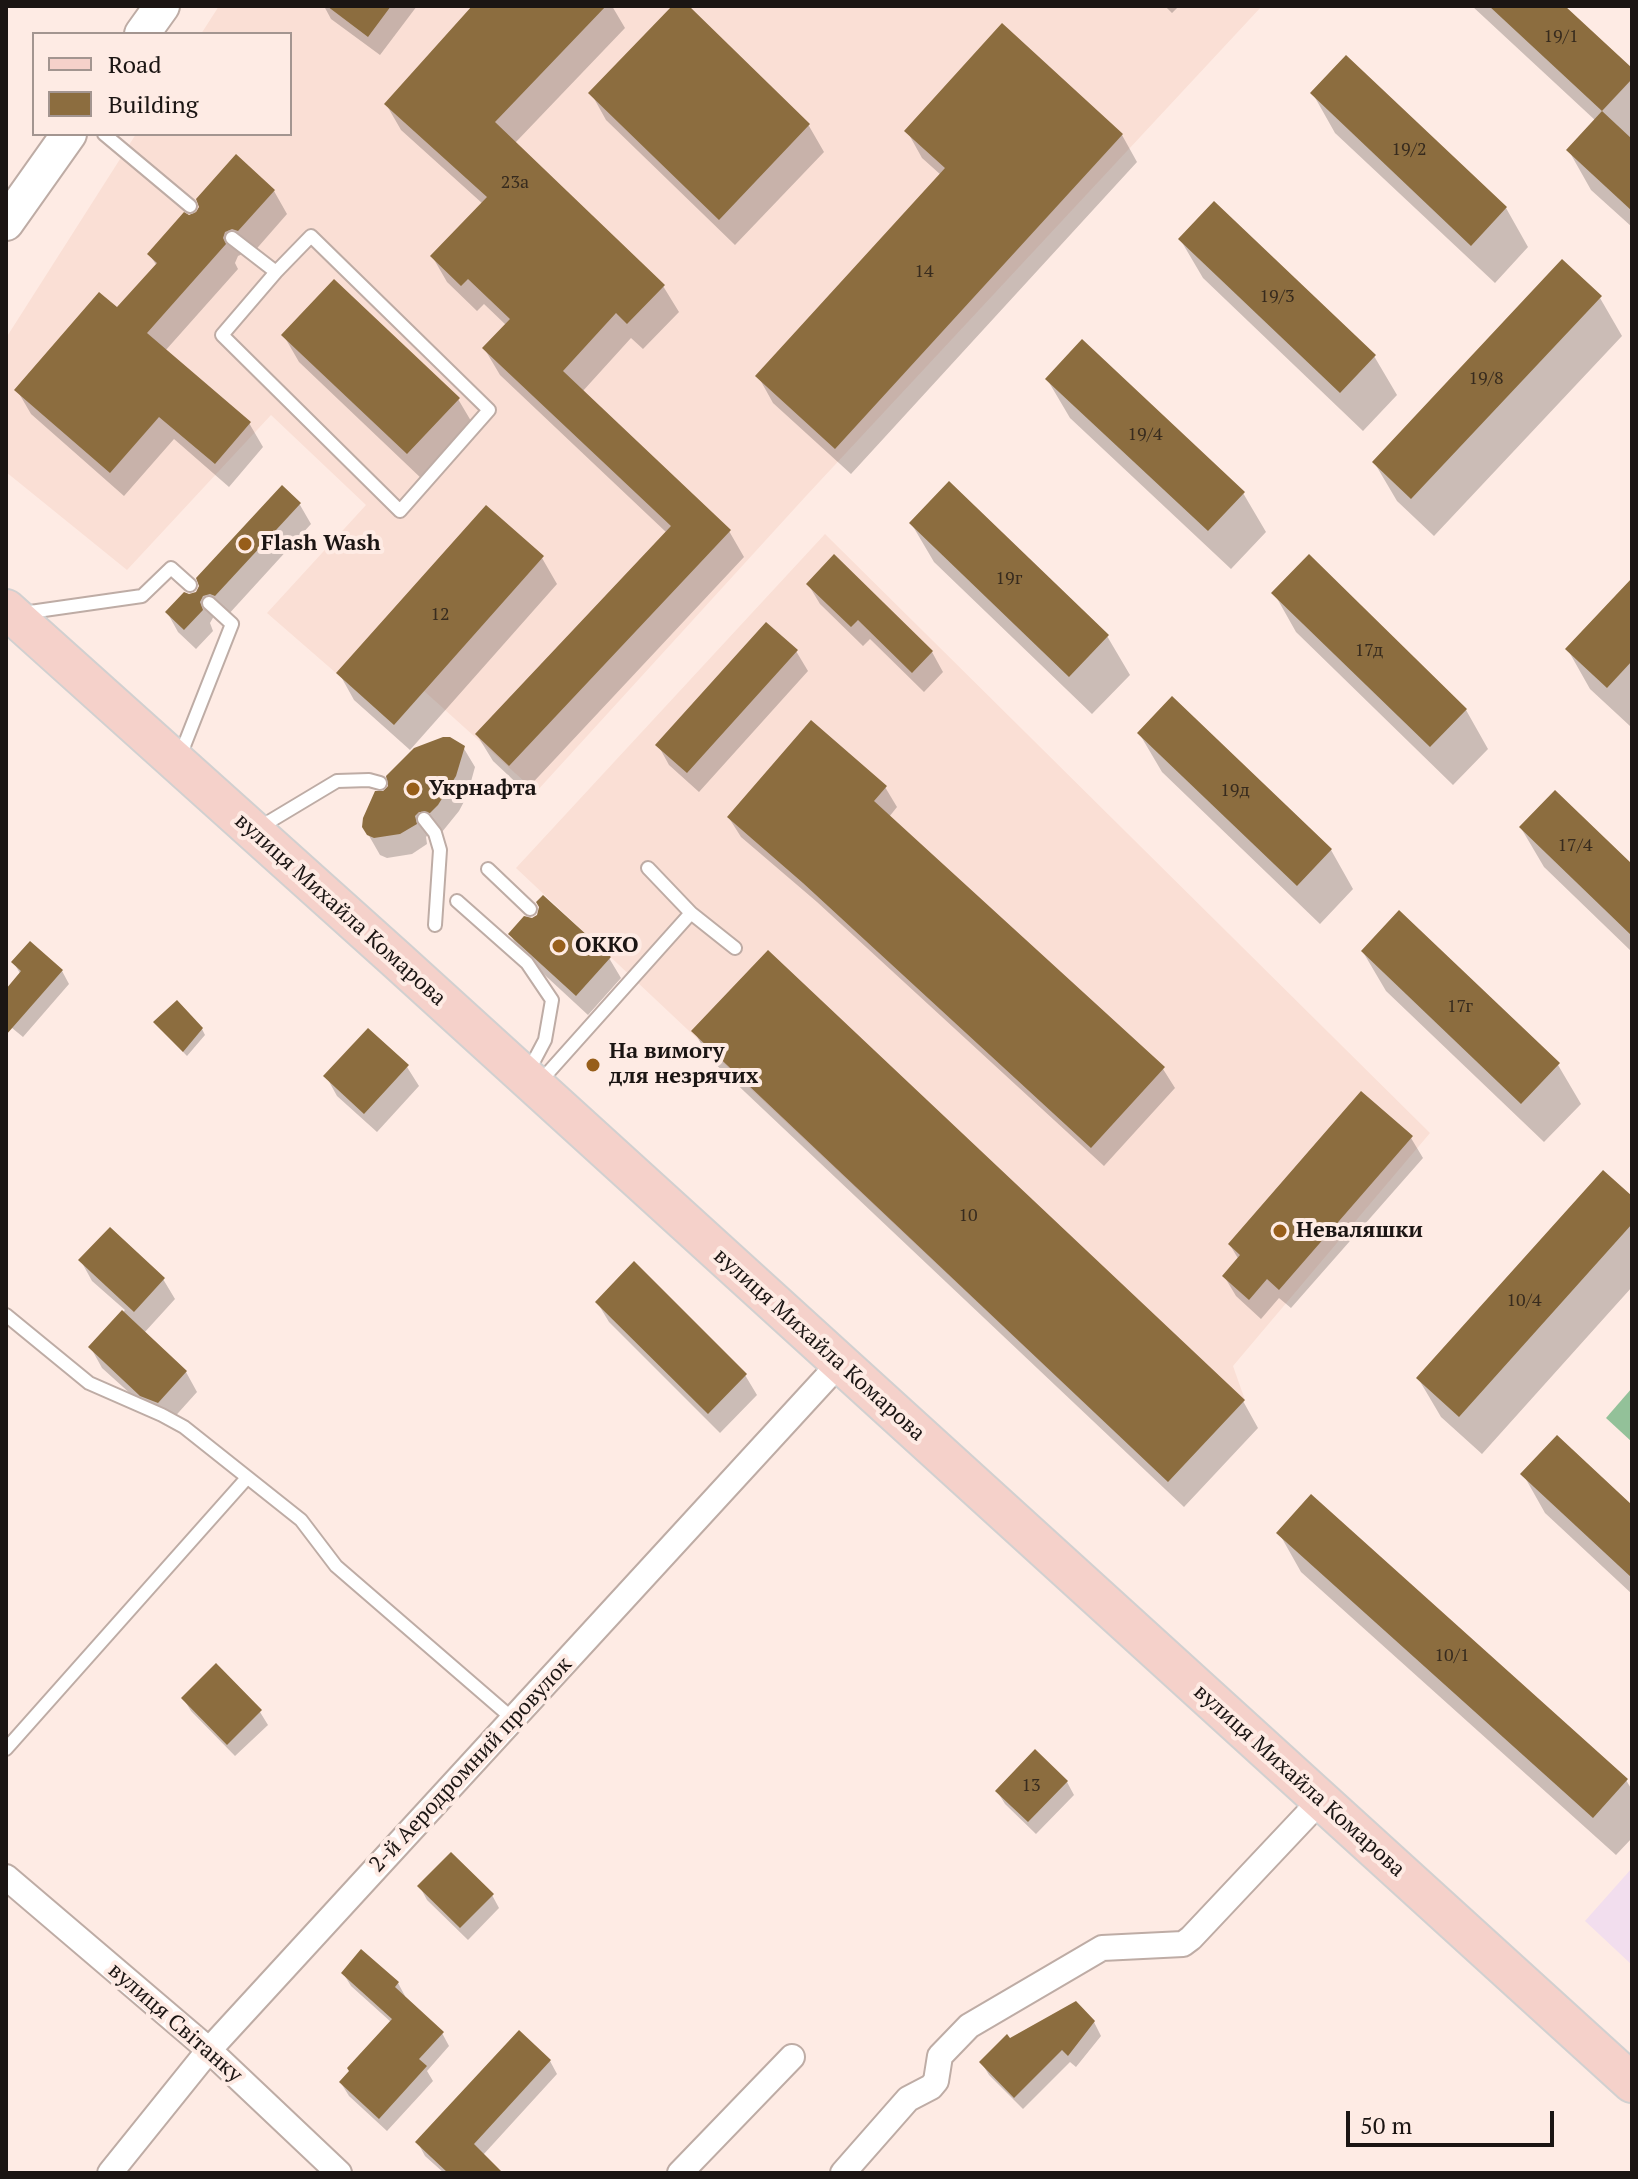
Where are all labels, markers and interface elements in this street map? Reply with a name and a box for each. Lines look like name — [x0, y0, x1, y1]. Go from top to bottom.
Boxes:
house number: 19/1 — [1544, 26, 1578, 48]
legend — [32, 32, 292, 136]
text: Road — [108, 48, 162, 80]
text: Building — [108, 88, 198, 120]
house number: 19/2 — [1392, 139, 1426, 161]
house number: 23а — [501, 172, 529, 194]
house number: 14 — [914, 261, 934, 283]
house number: 19/3 — [1260, 286, 1294, 308]
house number: 19/8 — [1469, 368, 1503, 390]
house number: 19/4 — [1128, 424, 1162, 446]
place label: Flash Wash — [261, 531, 381, 557]
marker: Flash Wash — [236, 535, 254, 553]
house number: 19г — [996, 568, 1022, 590]
house number: 12 — [430, 604, 450, 626]
house number: 17д — [1355, 640, 1383, 662]
place label: Укрнафта — [429, 776, 537, 802]
marker: Укрнафта — [404, 780, 422, 798]
house number: 19д — [1220, 780, 1250, 802]
street label: вулиця Михайла Комарова — [229, 808, 451, 1012]
house number: 17/4 — [1558, 835, 1592, 857]
place label: ОККО — [575, 933, 638, 959]
marker: ОККО — [550, 937, 568, 955]
house number: 17г — [1447, 996, 1473, 1018]
place label: На вимогу для незрячих — [609, 1039, 758, 1090]
marker: На вимогу для незрячих — [584, 1056, 602, 1074]
house number: 10 — [958, 1205, 978, 1227]
place label: Неваляшки — [1296, 1218, 1423, 1244]
marker: Неваляшки — [1271, 1222, 1289, 1240]
street label: вулиця Михайла Комарова — [708, 1243, 930, 1447]
house number: 10/4 — [1507, 1290, 1541, 1312]
house number: 10/1 — [1435, 1645, 1469, 1667]
street label: 2-й Аеродромний провулок — [364, 1652, 578, 1878]
street label: вулиця Михайла Комарова — [1188, 1679, 1410, 1883]
house number: 13 — [1021, 1775, 1041, 1797]
street label: вулиця Світанку — [103, 1958, 247, 2088]
scale bar — [1350, 2095, 1558, 2145]
text: 50 m — [1360, 2109, 1412, 2141]

